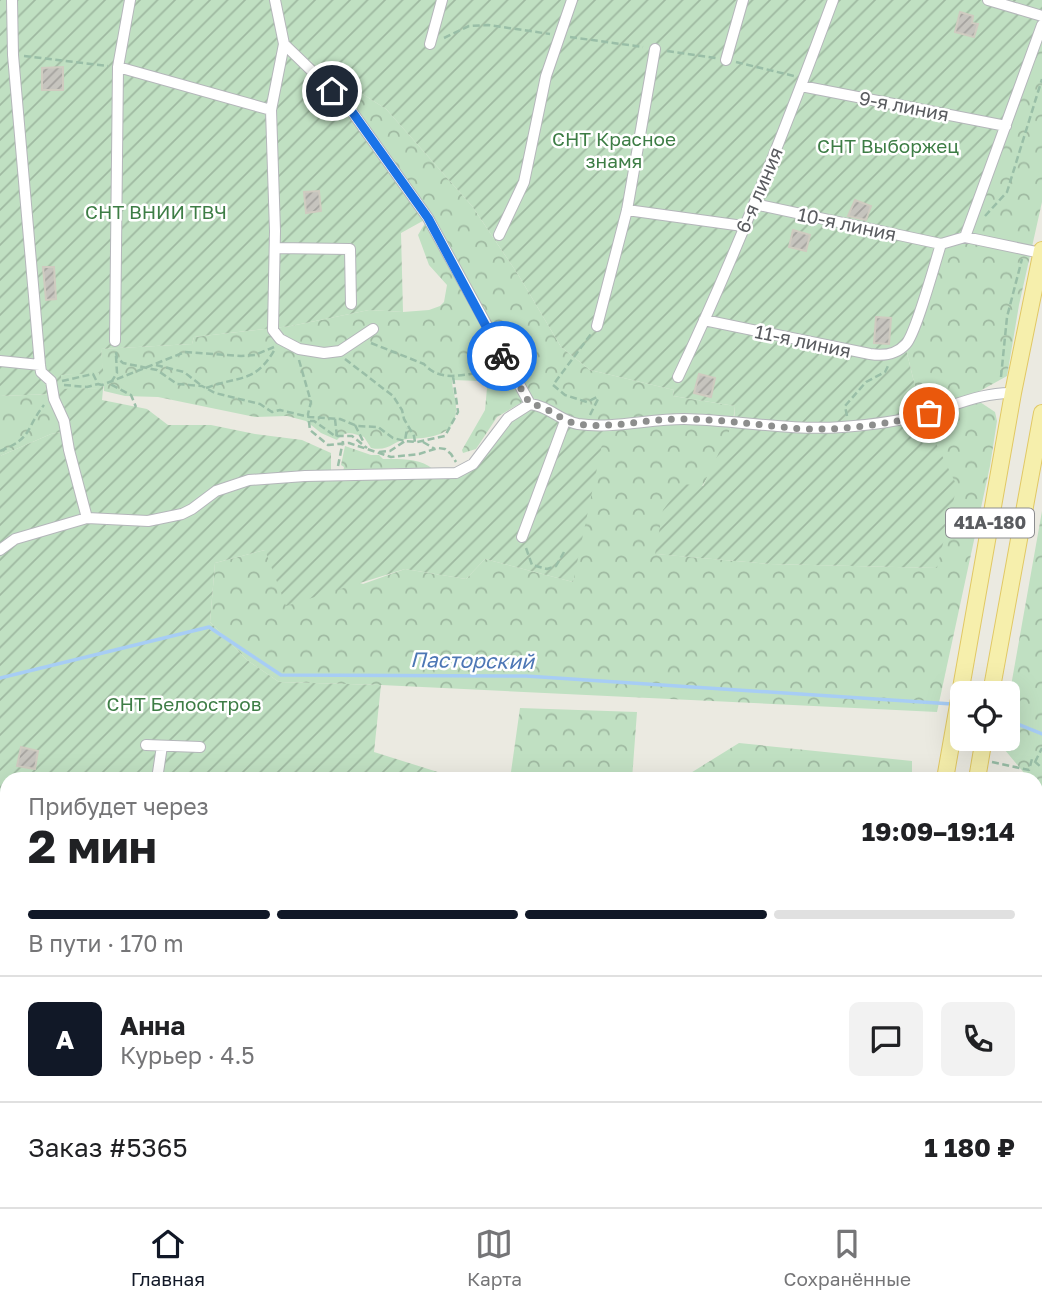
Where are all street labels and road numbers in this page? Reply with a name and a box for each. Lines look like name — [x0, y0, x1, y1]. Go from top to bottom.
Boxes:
street label: 9-я линия — [857, 86, 951, 125]
street label: 6-я линия — [730, 143, 787, 236]
street label: 10-я линия — [796, 202, 899, 245]
street label: 11-я линия — [753, 319, 853, 362]
road number: 41А-180 — [946, 508, 1034, 538]

